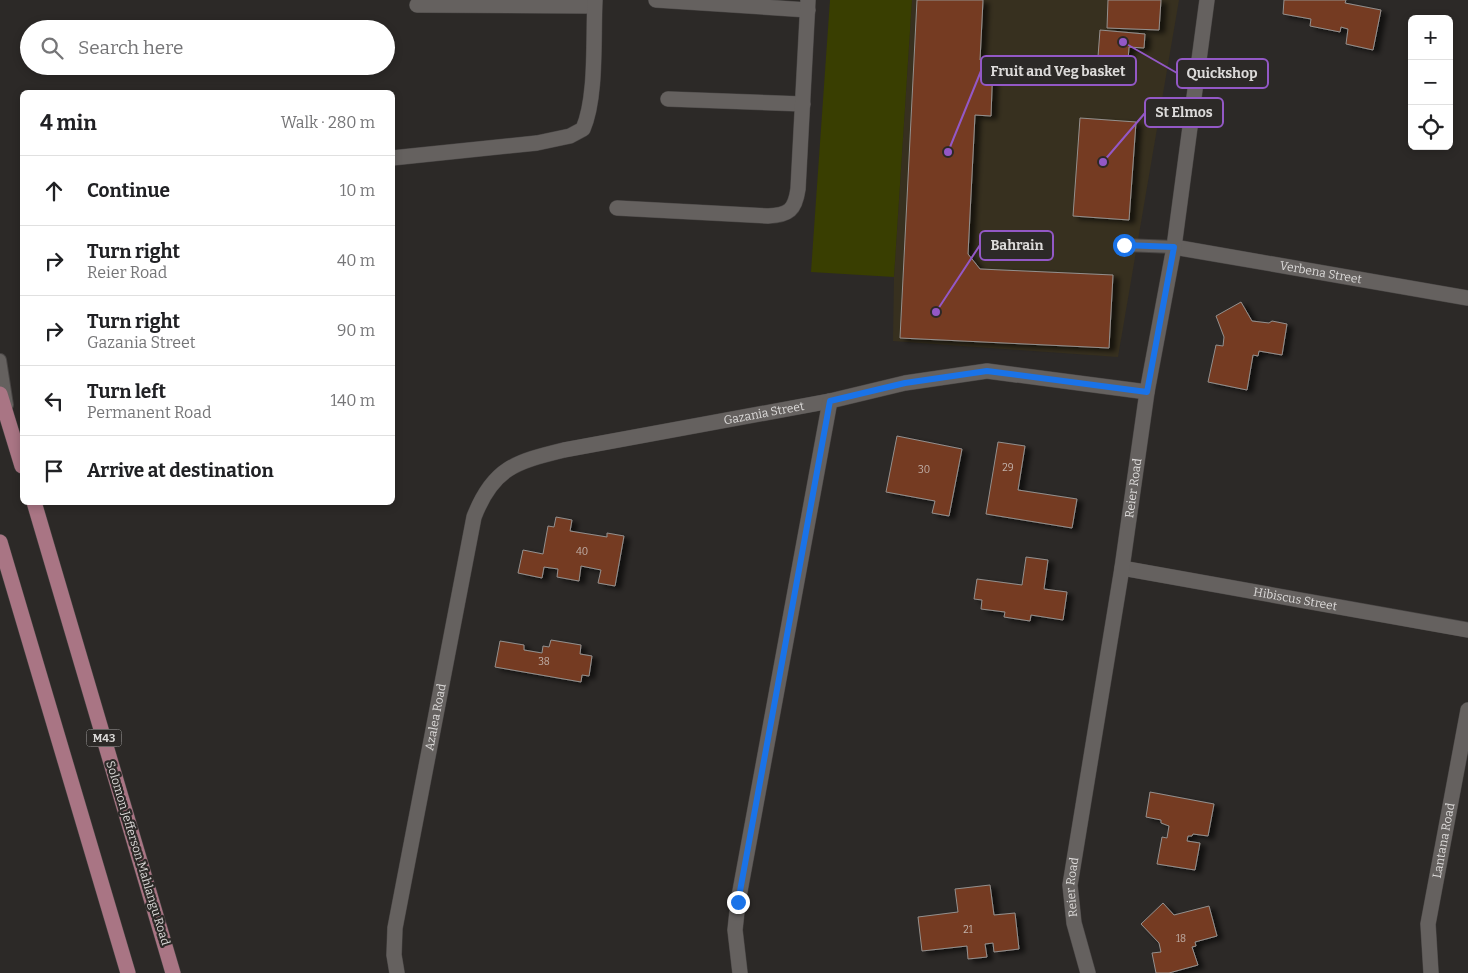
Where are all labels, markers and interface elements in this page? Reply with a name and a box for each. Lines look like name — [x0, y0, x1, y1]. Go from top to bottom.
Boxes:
map controls — [1408, 15, 1453, 150]
button: + — [1408, 15, 1453, 60]
search box — [20, 20, 395, 75]
icon: search — [38, 34, 66, 62]
text: Search here — [78, 36, 183, 59]
callout: Fruit and Veg basket — [981, 56, 1136, 85]
callout: Quickshop — [1177, 59, 1268, 88]
button: − — [1408, 60, 1453, 105]
text: Fruit and Veg basket — [991, 63, 1126, 80]
text: Quickshop — [1186, 65, 1258, 82]
callout: St Elmos — [1145, 98, 1223, 127]
text: St Elmos — [1155, 104, 1213, 121]
button: locate — [1408, 105, 1453, 150]
text: 4 min — [40, 110, 97, 136]
text: Walk · 280 m — [281, 113, 375, 132]
icon: ahead — [40, 177, 68, 205]
text: Continue — [87, 179, 170, 202]
text: 10 m — [340, 181, 375, 200]
callout: Bahrain — [980, 231, 1053, 260]
route start — [1113, 234, 1136, 257]
text: Bahrain — [990, 237, 1044, 254]
text: Turn right — [87, 240, 180, 263]
icon: right — [40, 247, 68, 275]
text: 40 m — [337, 251, 375, 270]
street label: Verbena Street — [1279, 258, 1364, 287]
text: Reier Road — [87, 263, 167, 282]
text: Turn right — [87, 310, 180, 333]
icon: right — [40, 317, 68, 345]
text: 90 m — [337, 321, 375, 340]
text: Gazania Street — [87, 333, 196, 352]
text: Turn left — [87, 380, 166, 403]
icon: left — [40, 387, 68, 415]
text: 140 m — [330, 391, 375, 410]
street label: Gazania Street — [722, 399, 806, 427]
text: Permanent Road — [87, 403, 212, 422]
icon: arrive — [40, 457, 68, 485]
street label: Reier Road — [1122, 457, 1145, 519]
text: Arrive at destination — [87, 459, 274, 482]
house number: 29 — [1002, 462, 1014, 474]
house number: 30 — [918, 464, 930, 476]
house number: 40 — [576, 546, 588, 558]
street label: Hibiscus Street — [1252, 585, 1339, 614]
house number: 38 — [538, 656, 550, 668]
street label: Azalea Road — [422, 682, 449, 752]
road number: M43 — [86, 730, 122, 746]
street label: Solomon Jefferson Mahlangu Road — [103, 759, 173, 947]
street label: Lantana Road — [1430, 802, 1457, 879]
street label: Reier Road — [1063, 856, 1081, 918]
route end — [727, 891, 750, 914]
house number: 21 — [963, 924, 973, 936]
house number: 18 — [1176, 933, 1186, 945]

